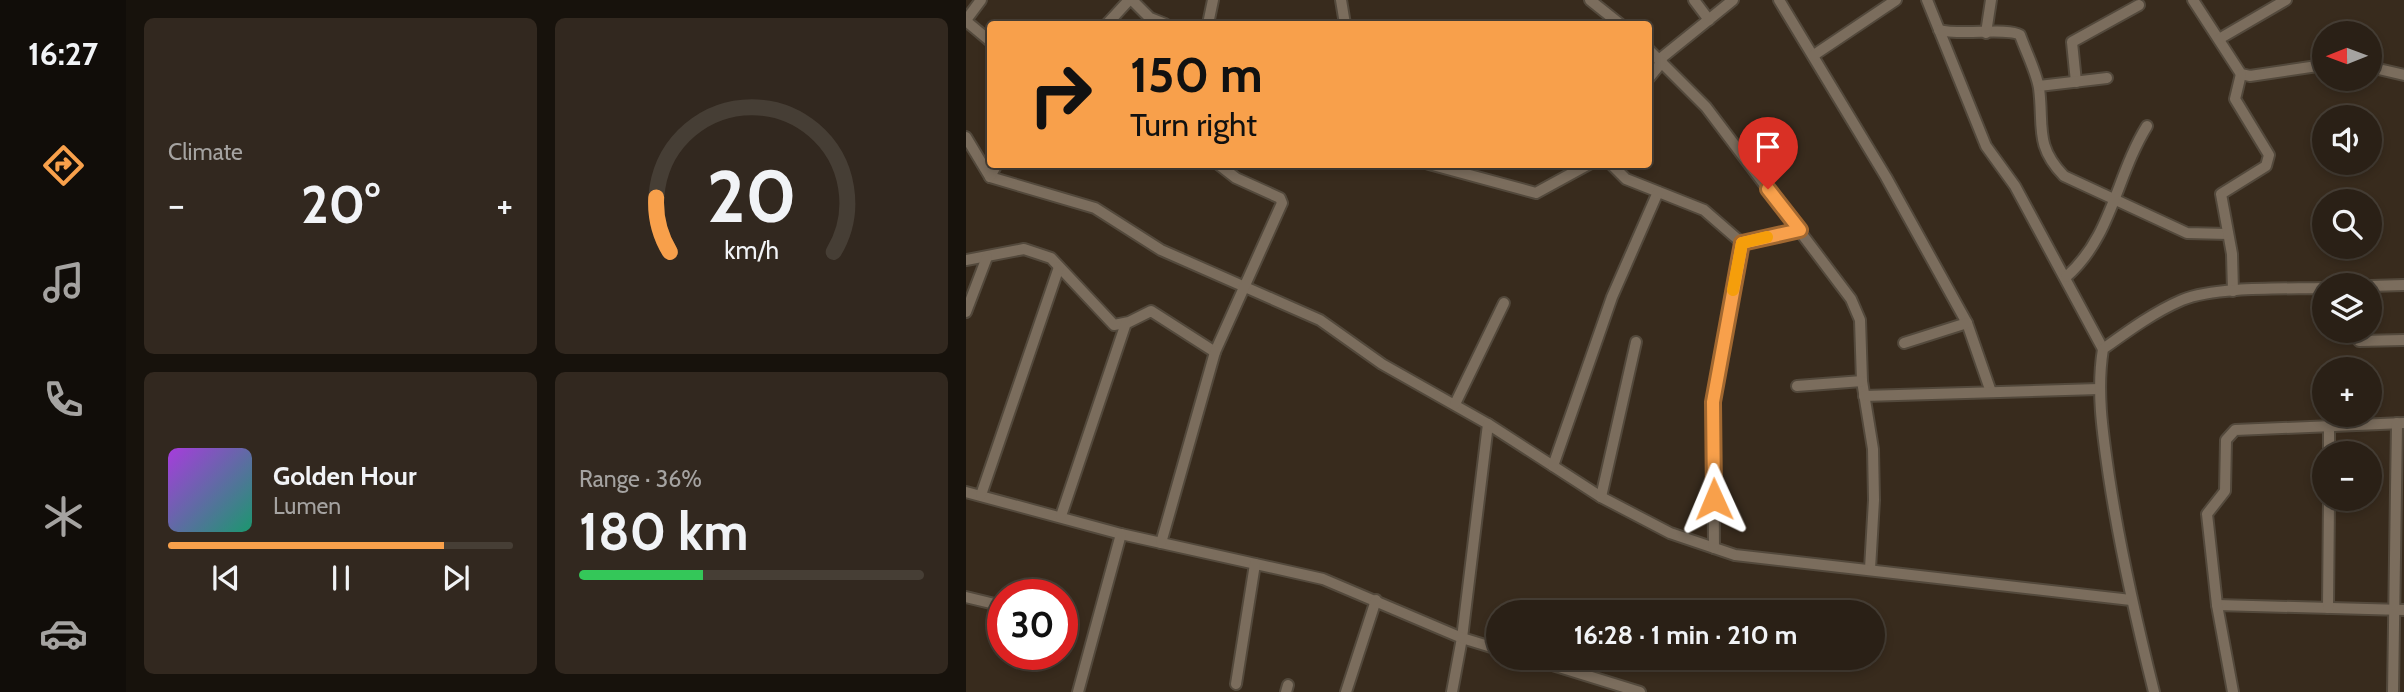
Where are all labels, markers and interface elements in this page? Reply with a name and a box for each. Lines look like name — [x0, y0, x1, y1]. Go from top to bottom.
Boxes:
north arrow — [2312, 21, 2382, 91]
map controls — [2312, 21, 2382, 511]
text: 16:27 — [28, 34, 98, 73]
text: 150 m — [1130, 45, 1263, 104]
icon: right — [1015, 49, 1106, 140]
text: Turn right — [1130, 105, 1257, 144]
button: sound — [2312, 105, 2382, 175]
pin — [1738, 117, 1798, 189]
icon: arrive — [1749, 128, 1787, 166]
text: Climate — [168, 138, 243, 166]
icon: directions — [39, 141, 88, 190]
text: 20 — [707, 152, 796, 240]
text: 20° — [301, 173, 380, 236]
text: − — [168, 181, 185, 228]
text: + — [496, 181, 513, 228]
button: search — [2312, 189, 2382, 259]
text: km/h — [724, 235, 779, 265]
icon: music — [39, 258, 88, 307]
button: layers — [2312, 273, 2382, 343]
button: + — [2312, 357, 2382, 427]
icon: phone — [39, 375, 88, 424]
button: − — [2312, 441, 2382, 511]
text: Golden Hour — [273, 460, 416, 492]
position arrow — [1677, 462, 1751, 536]
text: Range · 36% — [579, 465, 702, 493]
icon: climate — [39, 492, 88, 541]
text: Lumen — [273, 492, 341, 520]
text: 180 km — [579, 500, 748, 563]
icon: previous — [207, 559, 245, 597]
icon: pause — [322, 559, 360, 597]
icon: next — [437, 559, 475, 597]
speed limit sign: 30 — [987, 579, 1078, 670]
icon: car — [39, 609, 88, 658]
text: 16:28 · 1 min · 210 m — [1574, 619, 1797, 651]

